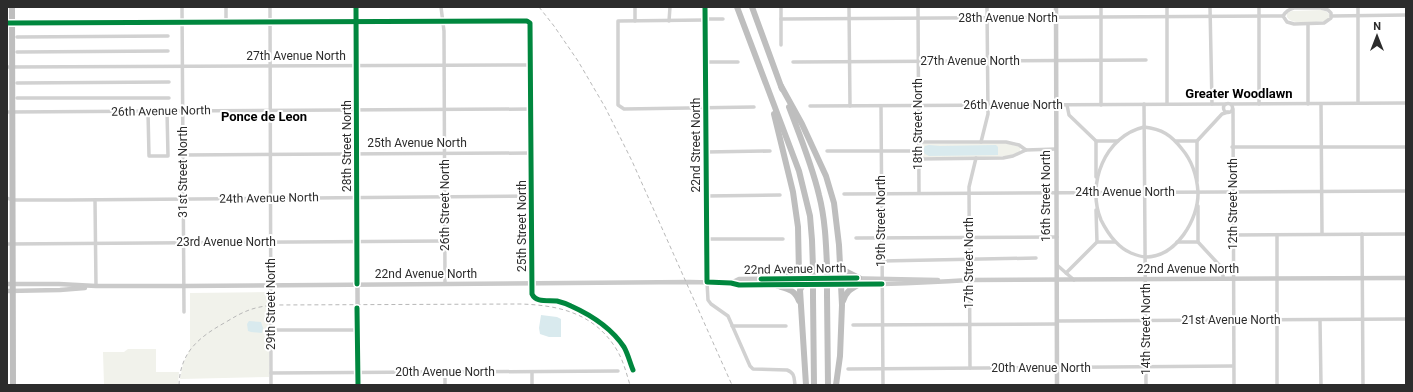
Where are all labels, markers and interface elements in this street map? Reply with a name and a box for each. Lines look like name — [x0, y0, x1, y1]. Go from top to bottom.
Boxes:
street label: 28th Avenue North — [958, 11, 1058, 25]
north arrow — [1357, 16, 1397, 56]
text: N — [1373, 20, 1381, 33]
street label: 27th Avenue North — [246, 49, 346, 63]
street label: 27th Avenue North — [920, 54, 1020, 68]
street label: 18th Street North — [911, 78, 925, 170]
district label: Greater Woodlawn — [1185, 86, 1293, 101]
street label: 22nd Street North — [689, 98, 703, 192]
street label: 26th Avenue North — [963, 98, 1063, 112]
street label: 28th Street North — [340, 100, 354, 192]
street label: 26th Avenue North — [111, 103, 211, 119]
district label: Ponce de Leon — [221, 109, 307, 124]
street label: 31st Street North — [176, 126, 190, 218]
street label: 25th Avenue North — [367, 136, 467, 150]
street label: 16th Street North — [1039, 150, 1053, 242]
street label: 12th Street North — [1226, 158, 1240, 250]
street label: 26th Street North — [438, 159, 452, 251]
street label: 19th Street North — [874, 175, 888, 267]
street label: 25th Street North — [515, 180, 529, 272]
street label: 24th Avenue North — [1075, 185, 1175, 199]
street label: 24th Avenue North — [219, 190, 319, 206]
street label: 17th Street North — [962, 217, 976, 309]
street label: 23rd Avenue North — [176, 235, 276, 249]
street label: 29th Street North — [264, 258, 278, 350]
street label: 22nd Avenue North — [744, 261, 846, 277]
street label: 22nd Avenue North — [1137, 262, 1239, 276]
street label: 22nd Avenue North — [375, 267, 477, 281]
street label: 14th Street North — [1139, 283, 1153, 375]
street label: 21st Avenue North — [1181, 313, 1281, 327]
street label: 20th Avenue North — [991, 361, 1091, 375]
street label: 20th Avenue North — [395, 365, 495, 379]

